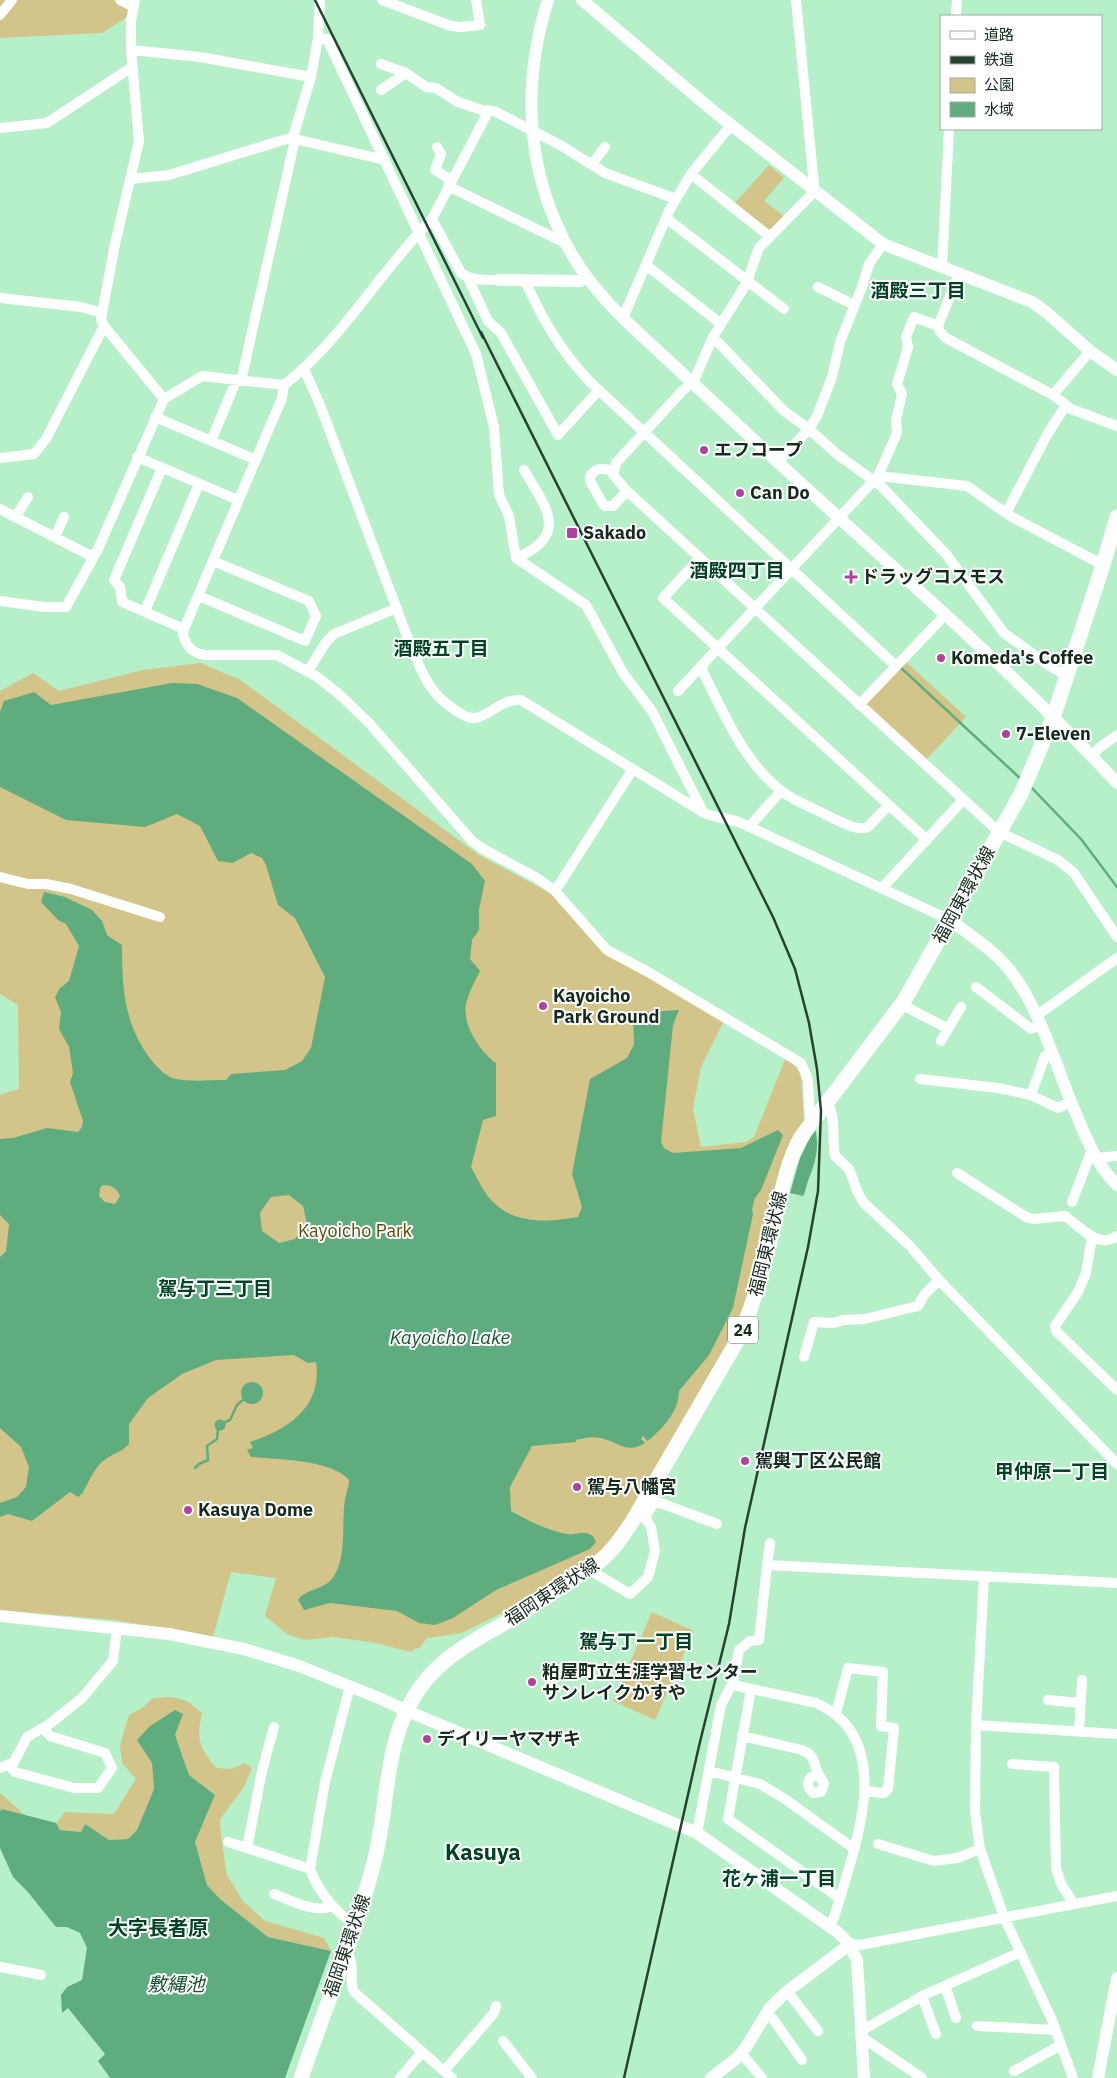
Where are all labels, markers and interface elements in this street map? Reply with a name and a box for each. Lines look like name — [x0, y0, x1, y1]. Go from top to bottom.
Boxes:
legend — [940, 15, 1102, 130]
text: 道路 — [984, 25, 1014, 44]
text: 鉄道 — [984, 50, 1014, 69]
text: 公園 — [984, 75, 1014, 94]
text: 水域 — [984, 100, 1014, 119]
district label: 酒殿三丁目 — [870, 278, 966, 302]
place label: エフコープ — [714, 438, 803, 461]
marker: エフコープ — [698, 444, 710, 456]
place label: Can Do — [750, 481, 810, 504]
marker: Can Do — [734, 487, 746, 499]
place label: Sakado — [583, 521, 646, 544]
marker: Sakado — [565, 526, 579, 540]
district label: 酒殿四丁目 — [689, 558, 785, 582]
place label: ドラッグコスモス — [861, 565, 1005, 588]
marker: ドラッグコスモス — [845, 571, 857, 583]
district label: 酒殿五丁目 — [393, 636, 489, 660]
place label: Komeda's Coffee — [951, 646, 1094, 669]
marker: Komeda's Coffee — [935, 652, 947, 664]
place label: 7-Eleven — [1016, 722, 1091, 745]
marker: 7-Eleven — [1000, 728, 1012, 740]
street label: 福岡東環状線 — [927, 842, 1000, 948]
place label: Kayoicho Park Ground — [553, 984, 659, 1028]
marker: Kayoicho Park Ground — [537, 1000, 549, 1012]
street label: 福岡東環状線 — [743, 1189, 792, 1299]
park label: Kayoicho Park — [298, 1219, 413, 1242]
district label: 駕与丁三丁目 — [158, 1276, 272, 1300]
road number: 24 — [728, 1316, 758, 1344]
water label: Kayoicho Lake — [390, 1325, 511, 1349]
place label: 駕輿丁区公民館 — [755, 1449, 881, 1472]
marker: 駕輿丁区公民館 — [739, 1455, 751, 1467]
district label: 甲仲原一丁目 — [995, 1459, 1109, 1483]
place label: 駕与八幡宮 — [587, 1475, 677, 1498]
marker: 駕与八幡宮 — [571, 1481, 583, 1493]
place label: Kasuya Dome — [198, 1498, 313, 1521]
marker: Kasuya Dome — [182, 1504, 194, 1516]
street label: 福岡東環状線 — [500, 1553, 603, 1631]
district label: 駕与丁一丁目 — [579, 1629, 693, 1653]
place label: 粕屋町立生涯学習センター サンレイクかすや — [542, 1660, 758, 1704]
marker: 粕屋町立生涯学習センター サンレイクかすや — [526, 1676, 538, 1688]
place label: デイリーヤマザキ — [437, 1727, 581, 1750]
marker: デイリーヤマザキ — [421, 1733, 433, 1745]
district label: Kasuya — [445, 1837, 521, 1866]
district label: 花ヶ浦一丁目 — [722, 1866, 836, 1890]
street label: 福岡東環状線 — [318, 1891, 375, 2001]
district label: 大字長者原 — [108, 1914, 208, 1941]
water label: 敷縄池 — [147, 1972, 206, 1996]

